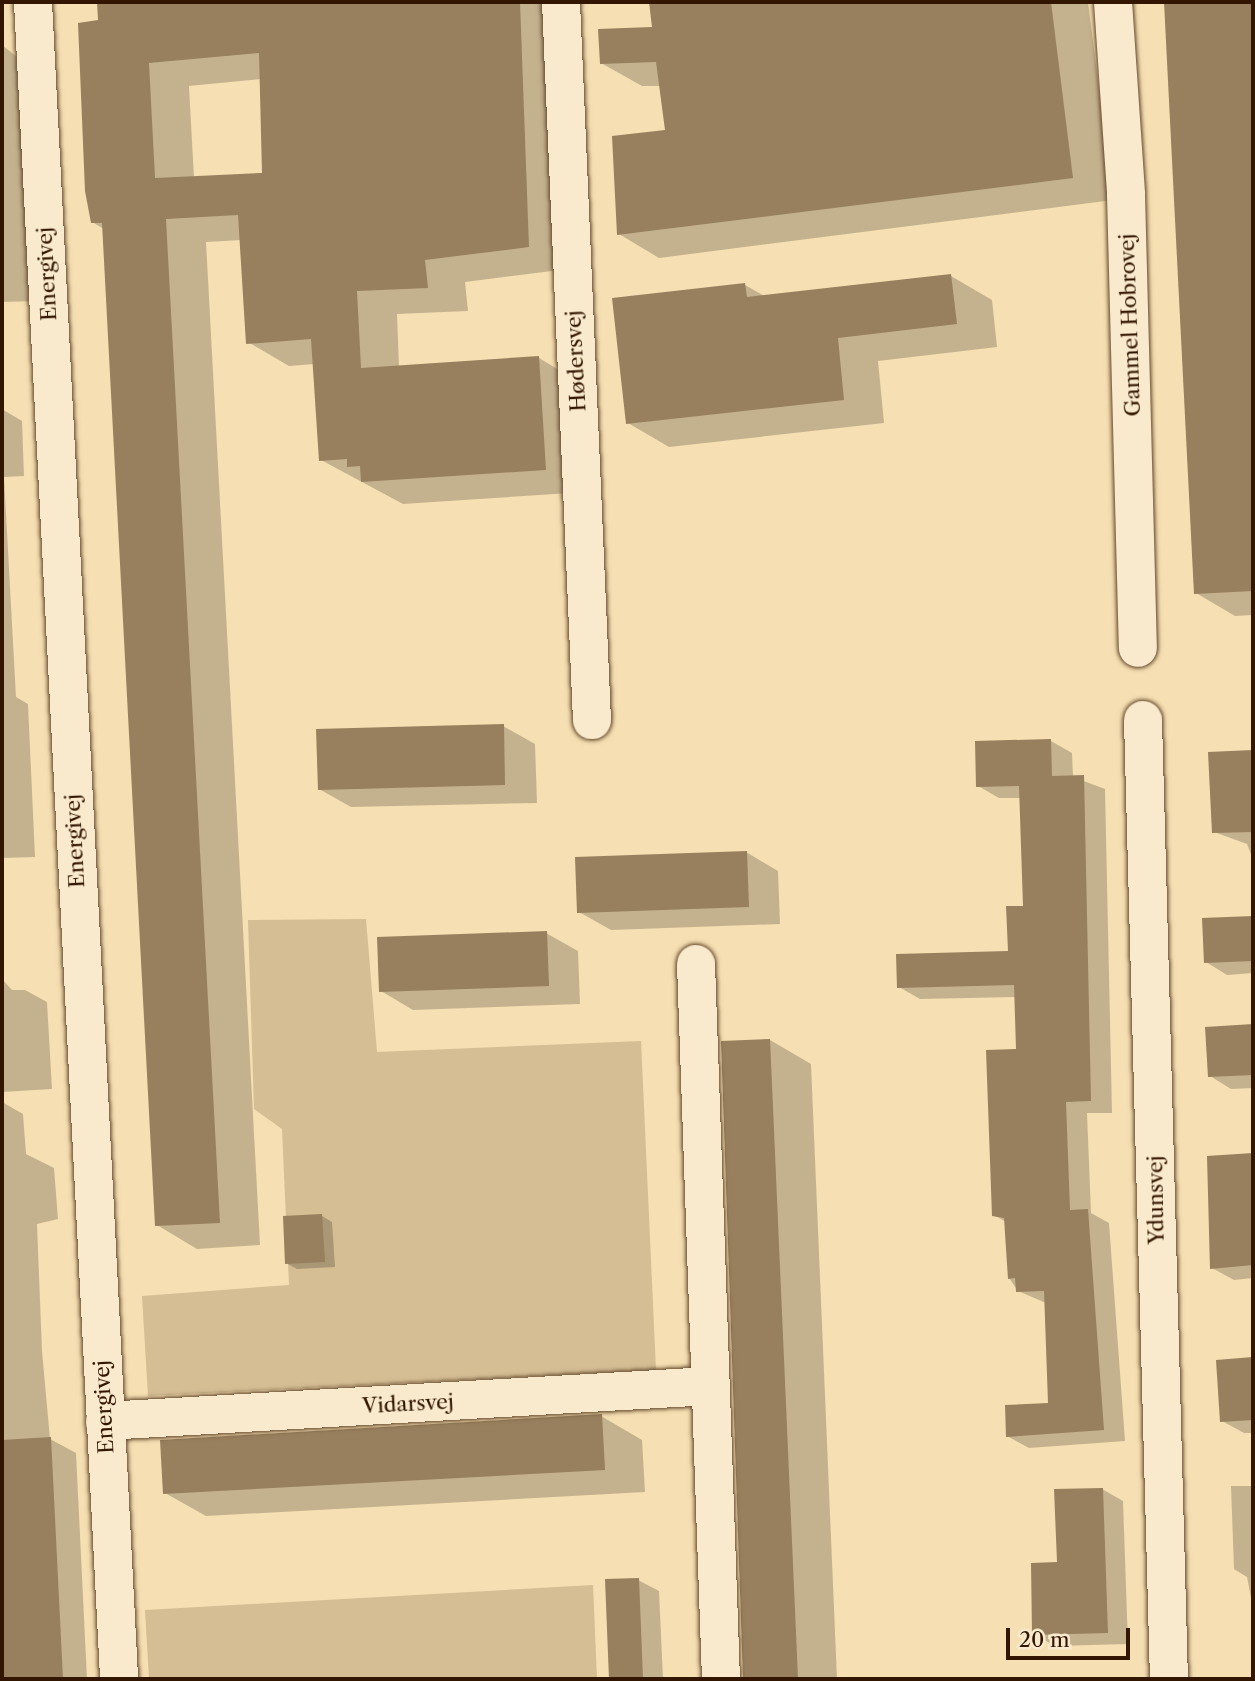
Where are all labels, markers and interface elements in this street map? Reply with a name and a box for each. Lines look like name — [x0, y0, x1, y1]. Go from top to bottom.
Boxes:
street label: Energivej — [32, 226, 62, 322]
street label: Gammel Hobrovej — [1114, 233, 1146, 417]
street label: Hødersvej — [561, 310, 591, 412]
street label: Energivej — [60, 793, 90, 889]
street label: Ydunsvej — [1143, 1155, 1169, 1245]
street label: Energivej — [89, 1359, 119, 1455]
street label: Vidarsvej — [362, 1389, 454, 1419]
scale bar — [1010, 1614, 1134, 1658]
text: 20 m — [1019, 1627, 1070, 1652]

